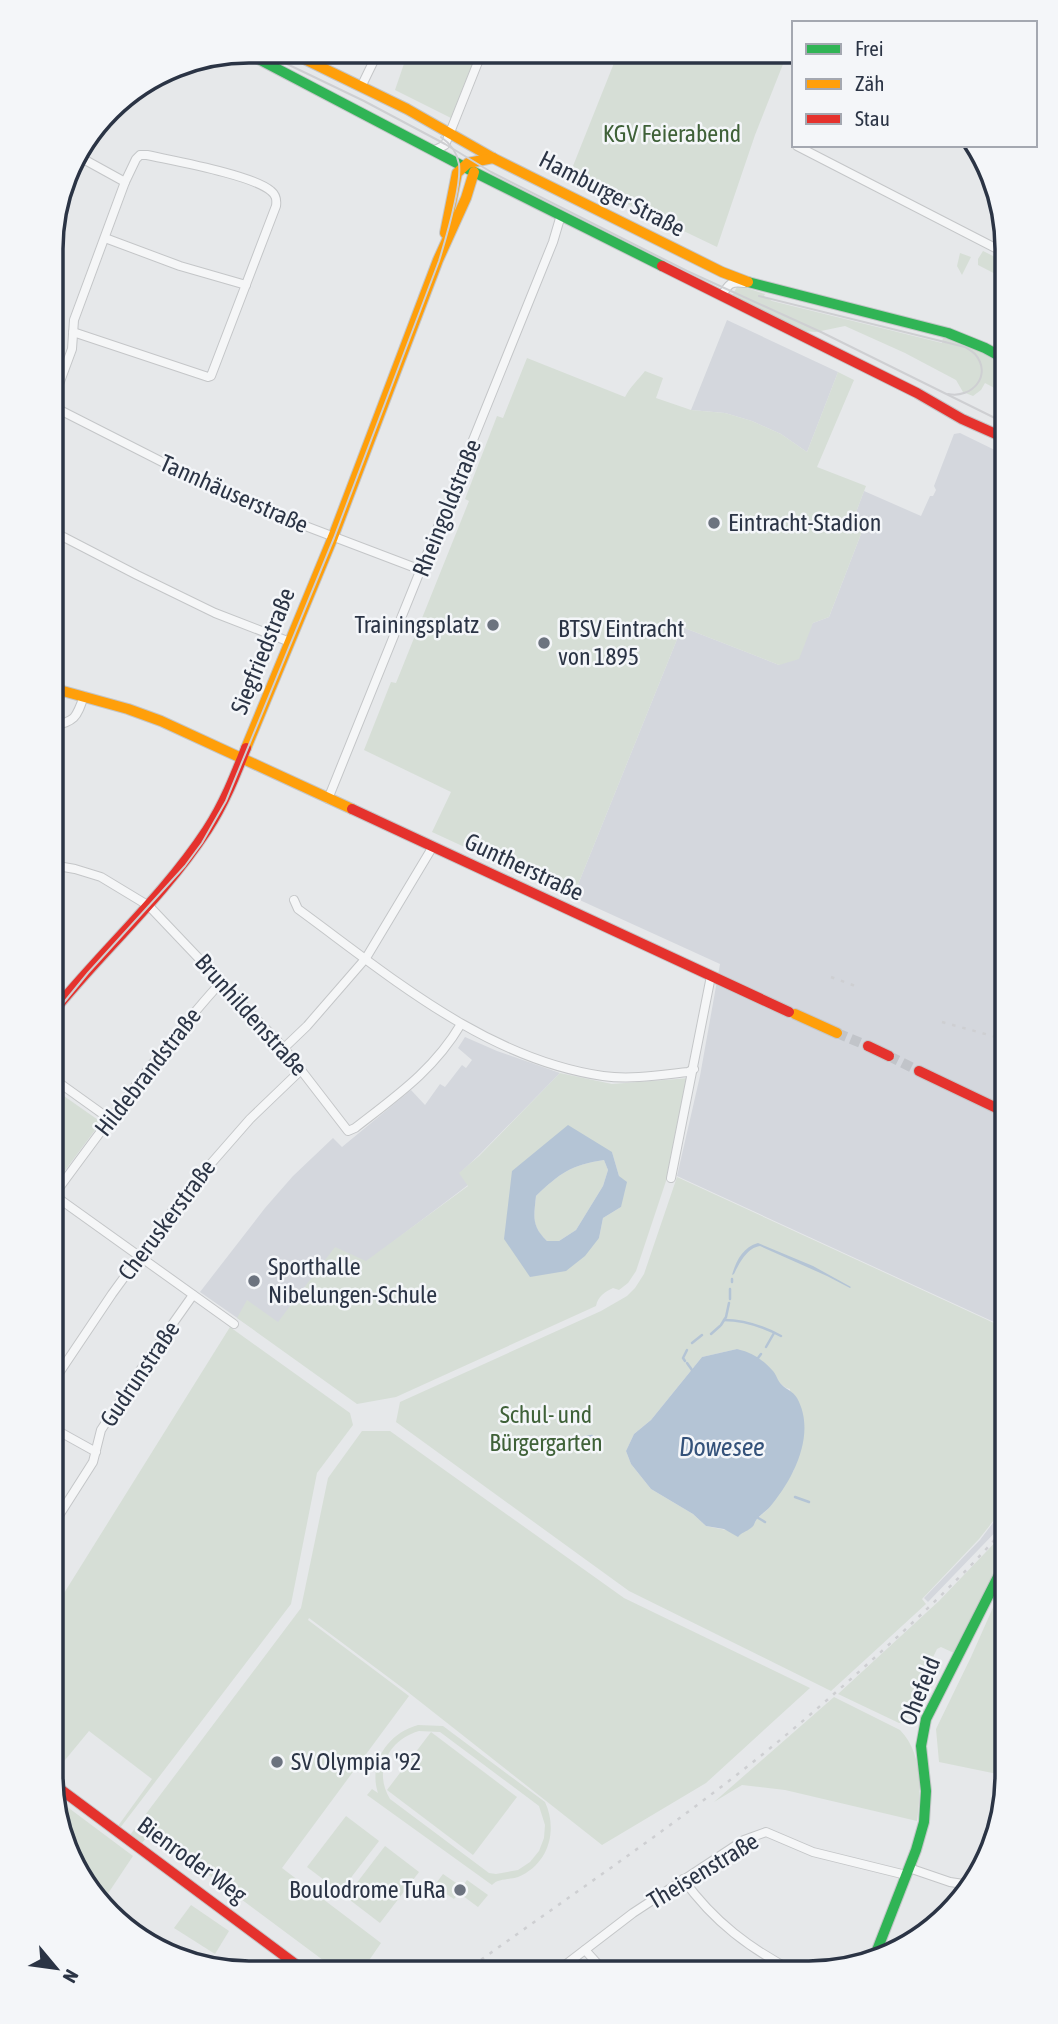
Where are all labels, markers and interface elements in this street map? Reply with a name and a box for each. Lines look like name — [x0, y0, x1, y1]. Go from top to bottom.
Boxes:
legend — [792, 21, 1037, 147]
text: Frei — [855, 36, 884, 60]
text: Zäh — [855, 71, 884, 95]
text: Stau — [855, 106, 890, 130]
park label: KGV Feierabend — [603, 120, 741, 147]
street label: Hamburger Straße — [535, 145, 690, 242]
street label: Rheingoldstraße — [407, 435, 486, 580]
street label: Tannhäuserstraße — [156, 449, 313, 538]
place label: Eintracht-Stadion — [728, 509, 881, 536]
marker: Eintracht-Stadion — [706, 515, 722, 531]
street label: Siegfriedstraße — [225, 584, 300, 718]
place label: Trainingsplatz — [355, 611, 479, 638]
place label: BTSV Eintracht von 1895 — [558, 615, 685, 670]
marker: Trainingsplatz — [485, 617, 501, 633]
marker: BTSV Eintracht von 1895 — [536, 635, 552, 651]
street label: Guntherstraße — [461, 827, 588, 906]
street label: Brunhildenstraße — [190, 948, 313, 1081]
street label: Hildebrandstraße — [89, 1002, 206, 1141]
street label: Cheruskerstraße — [113, 1154, 221, 1285]
place label: Sporthalle Nibelungen-Schule — [268, 1253, 437, 1308]
marker: Sporthalle Nibelungen-Schule — [246, 1273, 262, 1289]
street label: Gudrunstraße — [94, 1316, 185, 1432]
park label: Schul- und Bürgergarten — [489, 1401, 603, 1456]
water label: Dowesee — [679, 1432, 765, 1462]
street label: Ohefeld — [894, 1653, 945, 1729]
place label: SV Olympia '92 — [291, 1748, 421, 1775]
marker: SV Olympia '92 — [269, 1754, 285, 1770]
street label: Bienroder Weg — [132, 1811, 253, 1909]
street label: Theisenstraße — [642, 1827, 763, 1914]
place label: Boulodrome TuRa — [289, 1876, 446, 1903]
marker: Boulodrome TuRa — [452, 1882, 468, 1898]
north arrow — [21, 1933, 91, 2003]
text: N — [59, 1966, 83, 1986]

